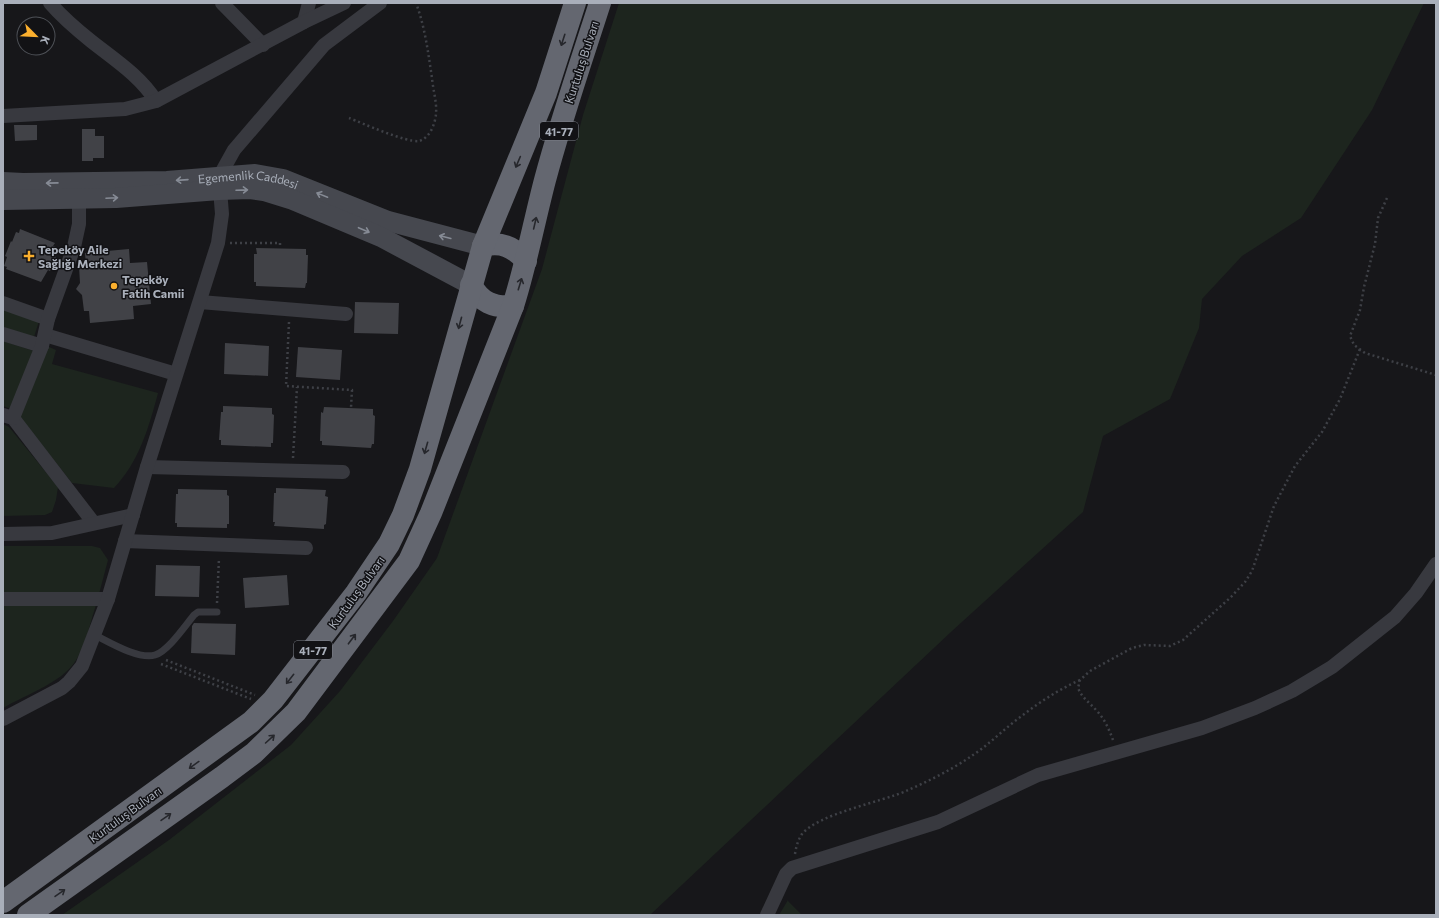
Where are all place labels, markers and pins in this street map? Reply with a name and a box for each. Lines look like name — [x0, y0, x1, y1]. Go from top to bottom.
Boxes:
place label: Tepeköy Aile Sağlığı Merkezi — [38, 242, 122, 270]
marker: Tepeköy Aile Sağlığı Merkezi — [23, 250, 35, 262]
place label: Tepeköy Fatih Camii — [122, 272, 184, 300]
marker: Tepeköy Fatih Camii — [109, 281, 119, 291]

